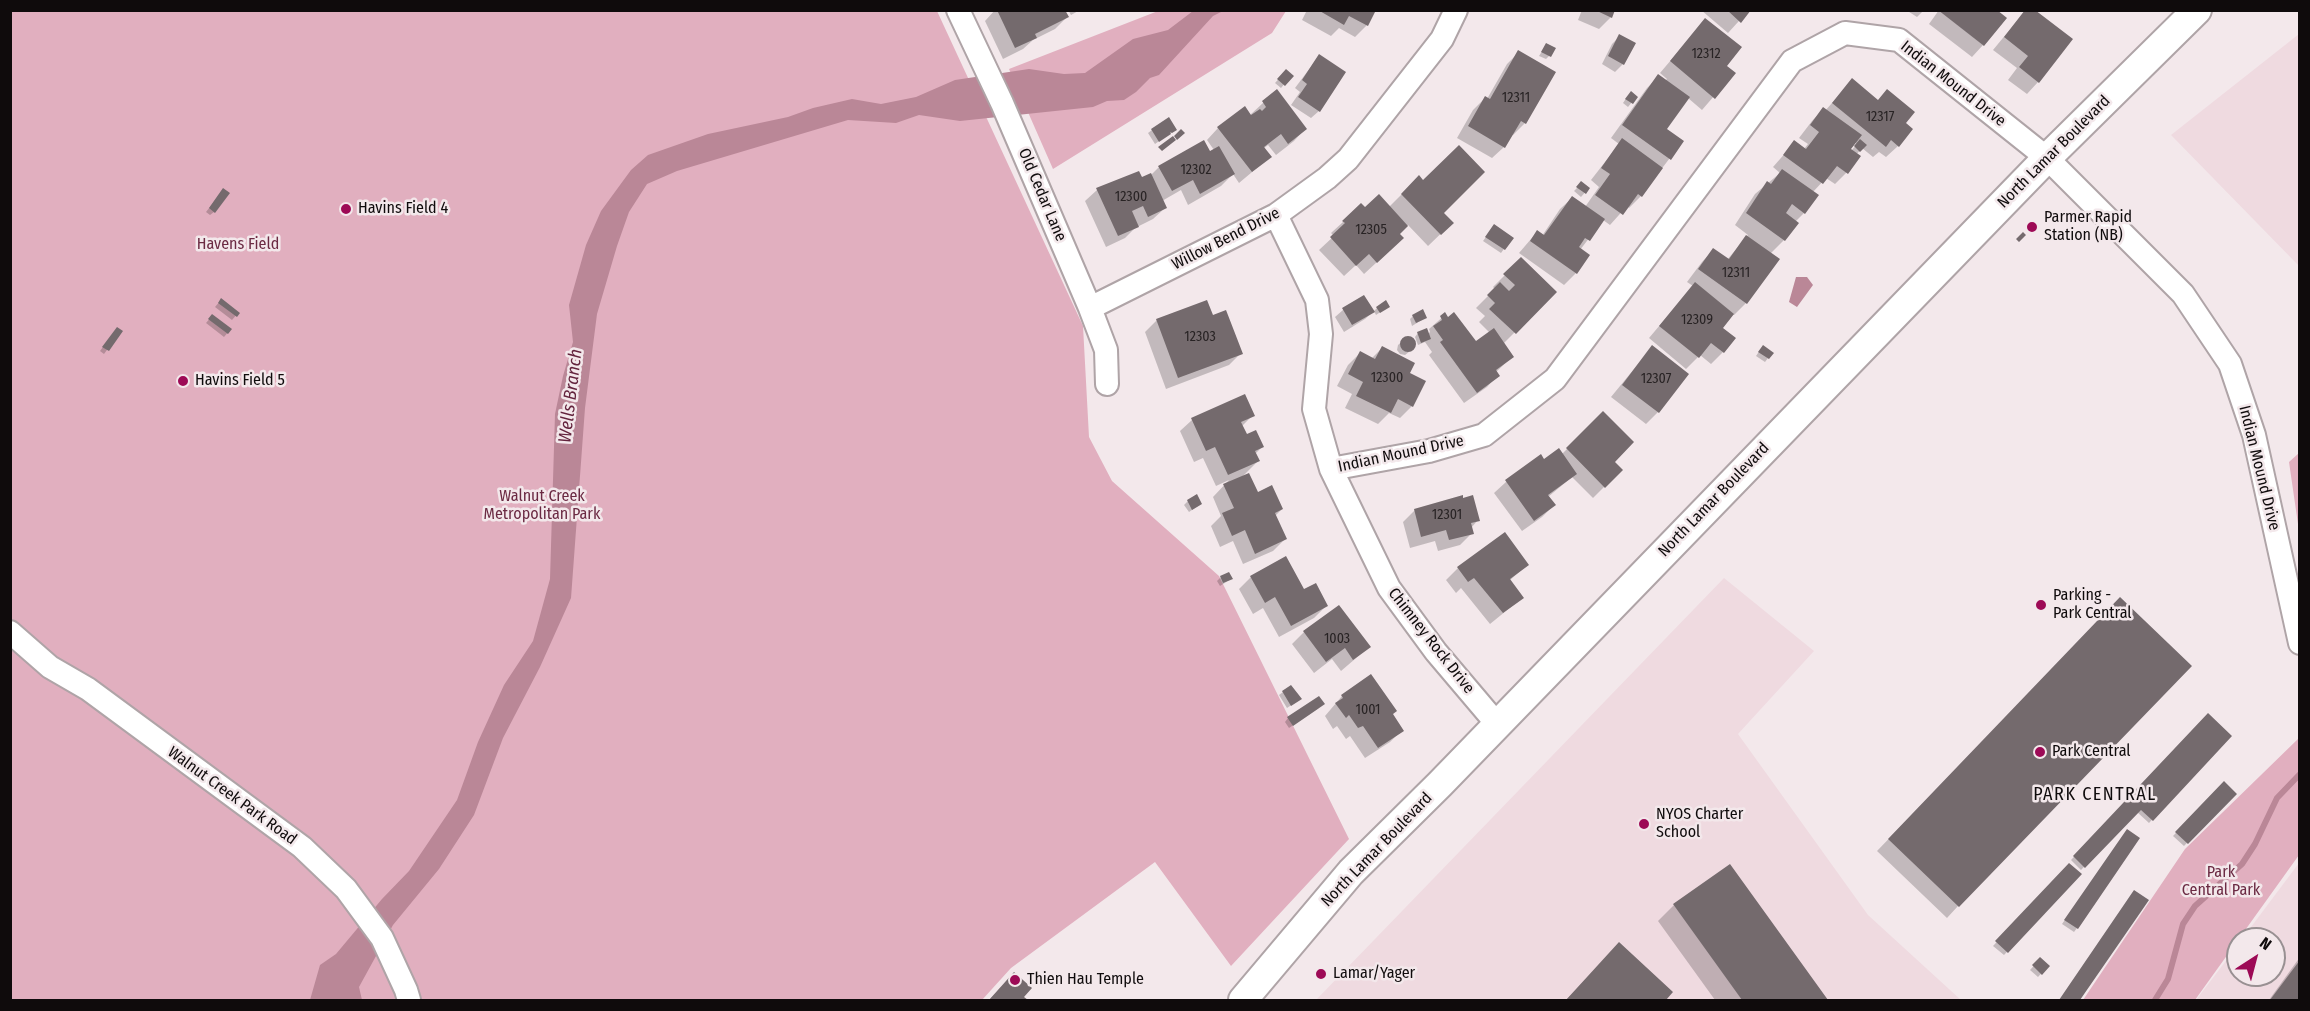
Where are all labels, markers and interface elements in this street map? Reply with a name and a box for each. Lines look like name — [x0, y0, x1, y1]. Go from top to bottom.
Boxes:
street label: Indian Mound Drive — [1897, 37, 2009, 131]
house number: 12312 — [1691, 46, 1721, 62]
house number: 12311 — [1502, 90, 1530, 106]
street label: North Lamar Boulevard — [1994, 92, 2114, 212]
house number: 12317 — [1866, 109, 1894, 125]
street label: Old Cedar Lane — [1014, 146, 1070, 244]
house number: 12302 — [1180, 162, 1212, 178]
house number: 12300 — [1115, 189, 1147, 205]
place label: Havins Field 4 — [358, 199, 448, 219]
marker: Havins Field 4 — [339, 202, 353, 216]
street label: Willow Bend Drive — [1169, 204, 1283, 274]
place label: Parmer Rapid Station (NB) — [2044, 208, 2132, 246]
marker: Parmer Rapid Station (NB) — [2025, 220, 2039, 234]
house number: 12305 — [1355, 222, 1387, 238]
park label: Havens Field — [197, 235, 279, 255]
house number: 12311 — [1722, 265, 1750, 281]
house number: 12309 — [1681, 312, 1713, 328]
house number: 12303 — [1184, 329, 1216, 345]
water label: Wells Branch — [555, 348, 587, 444]
house number: 12300 — [1371, 370, 1403, 386]
place label: Havins Field 5 — [195, 371, 285, 391]
house number: 12307 — [1641, 371, 1671, 387]
marker: Havins Field 5 — [176, 374, 190, 388]
street label: Indian Mound Drive — [2234, 404, 2284, 532]
street label: Indian Mound Drive — [1336, 431, 1466, 477]
street label: North Lamar Boulevard — [1655, 439, 1773, 561]
park label: Walnut Creek Metropolitan Park — [484, 487, 600, 525]
house number: 12301 — [1432, 507, 1462, 523]
street label: Chimney Rock Drive — [1384, 584, 1478, 698]
place label: Parking - Park Central — [2053, 586, 2132, 624]
marker: Parking - Park Central — [2034, 598, 2048, 612]
house number: 1003 — [1324, 631, 1350, 647]
house number: 1001 — [1355, 702, 1381, 718]
place label: Park Central — [2052, 742, 2131, 762]
street label: Walnut Creek Park Road — [164, 743, 300, 849]
marker: Park Central — [2033, 745, 2047, 759]
district label: PARK CENTRAL — [2033, 784, 2157, 806]
street label: North Lamar Boulevard — [1318, 789, 1436, 911]
place label: NYOS Charter School — [1656, 805, 1743, 843]
marker: NYOS Charter School — [1637, 817, 1651, 831]
park label: Park Central Park — [2182, 863, 2260, 901]
north arrow — [2226, 927, 2286, 987]
text: N — [2256, 933, 2275, 954]
place label: Lamar/Yager — [1333, 964, 1415, 984]
marker: Lamar/Yager — [1314, 967, 1328, 981]
place label: Thien Hau Temple — [1027, 970, 1144, 990]
marker: Thien Hau Temple — [1008, 973, 1022, 987]

